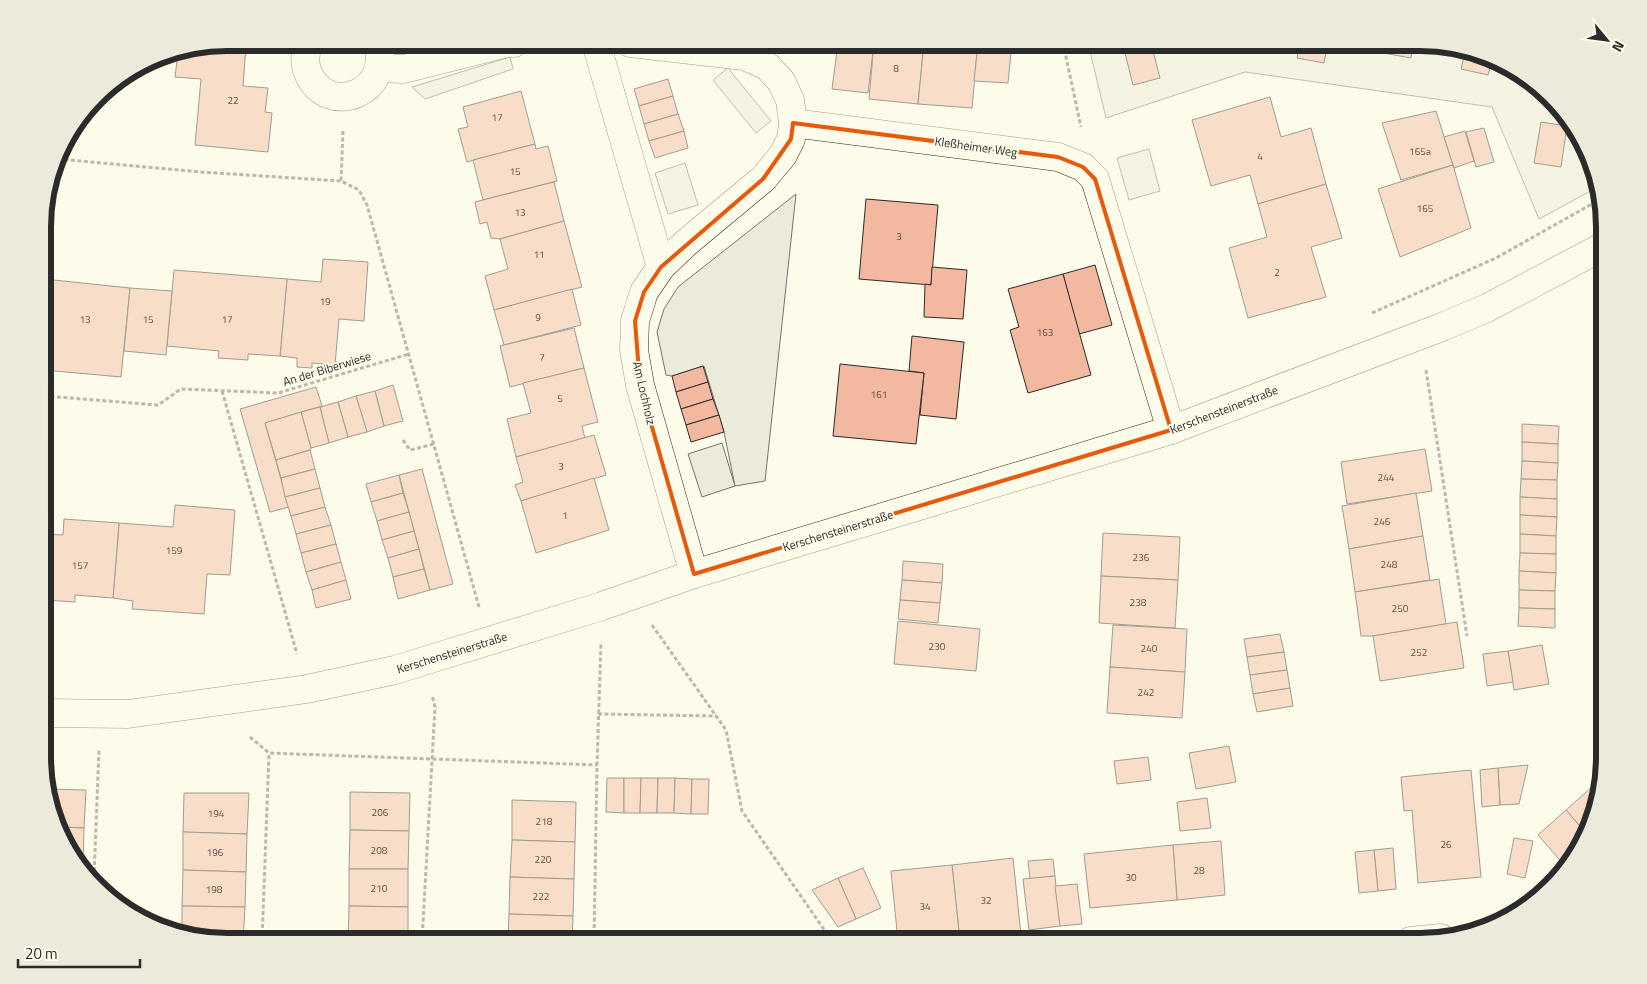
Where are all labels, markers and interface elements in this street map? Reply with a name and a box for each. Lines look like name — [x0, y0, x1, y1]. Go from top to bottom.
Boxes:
north arrow — [1582, 15, 1632, 65]
text: N — [1607, 37, 1630, 56]
house number: 8 — [893, 61, 899, 76]
house number: 22 — [227, 93, 239, 108]
house number: 17 — [491, 110, 503, 125]
street label: Kleßheimer Weg — [934, 131, 1019, 162]
house number: 165a — [1409, 144, 1431, 159]
house number: 4 — [1257, 149, 1263, 164]
house number: 15 — [509, 164, 521, 179]
house number: 165 — [1417, 201, 1434, 216]
house number: 13 — [514, 205, 526, 220]
house number: 3 — [896, 229, 902, 244]
house number: 11 — [533, 247, 545, 262]
house number: 2 — [1274, 265, 1280, 280]
house number: 19 — [319, 294, 331, 309]
house number: 9 — [535, 310, 541, 325]
house number: 13 — [79, 312, 91, 327]
house number: 15 — [142, 312, 154, 327]
house number: 17 — [221, 312, 233, 327]
house number: 163 — [1037, 325, 1053, 340]
street label: An der Biberwiese — [280, 346, 373, 391]
house number: 7 — [539, 350, 545, 365]
street label: Am Lochholz — [628, 359, 661, 426]
street label: Kerschensteinerstraße — [1167, 380, 1281, 439]
house number: 161 — [871, 387, 887, 402]
house number: 5 — [557, 391, 563, 406]
house number: 3 — [558, 459, 564, 474]
house number: 244 — [1378, 470, 1395, 485]
street label: Kerschensteinerstraße — [780, 505, 895, 556]
house number: 1 — [562, 508, 568, 523]
house number: 246 — [1374, 514, 1391, 529]
house number: 159 — [166, 543, 183, 558]
house number: 236 — [1133, 550, 1150, 565]
house number: 248 — [1381, 557, 1398, 572]
house number: 157 — [72, 558, 88, 573]
house number: 238 — [1130, 595, 1147, 610]
house number: 250 — [1392, 601, 1409, 616]
street label: Kerschensteinerstraße — [394, 627, 509, 678]
house number: 230 — [929, 639, 946, 654]
house number: 240 — [1141, 641, 1158, 656]
house number: 252 — [1411, 645, 1427, 660]
house number: 242 — [1138, 685, 1154, 700]
house number: 206 — [372, 805, 389, 820]
house number: 194 — [208, 806, 225, 821]
house number: 218 — [536, 814, 553, 829]
house number: 26 — [1440, 837, 1452, 852]
house number: 208 — [371, 843, 388, 858]
house number: 196 — [207, 845, 224, 860]
house number: 220 — [535, 852, 552, 867]
house number: 28 — [1193, 863, 1205, 878]
house number: 30 — [1125, 870, 1137, 885]
house number: 210 — [371, 881, 388, 896]
house number: 198 — [206, 882, 223, 897]
house number: 222 — [533, 889, 549, 904]
house number: 32 — [980, 893, 992, 908]
house number: 34 — [919, 899, 931, 914]
scale bar — [18, 936, 140, 968]
text: 20 m — [25, 942, 58, 965]

